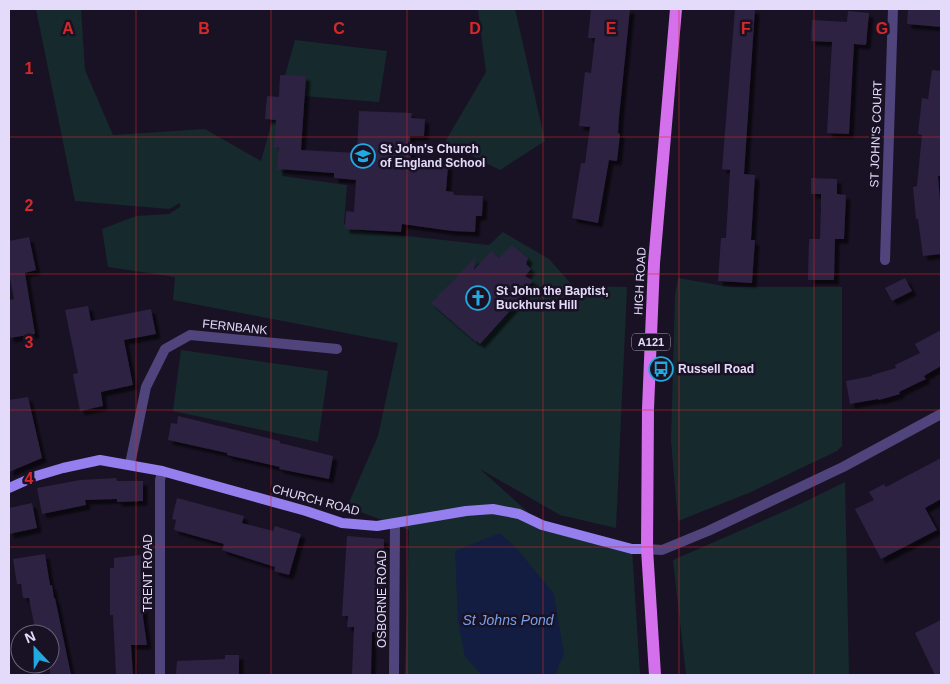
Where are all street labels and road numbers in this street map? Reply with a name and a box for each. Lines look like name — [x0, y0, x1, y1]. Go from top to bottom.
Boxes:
street label: ST JOHN'S COURT — [867, 80, 885, 188]
street label: HIGH ROAD — [631, 246, 649, 315]
street label: FERNBANK — [202, 317, 268, 337]
road number: A121 — [632, 334, 670, 351]
street label: CHURCH ROAD — [271, 482, 362, 518]
street label: TRENT ROAD — [141, 534, 155, 612]
street label: OSBORNE ROAD — [375, 550, 389, 648]

